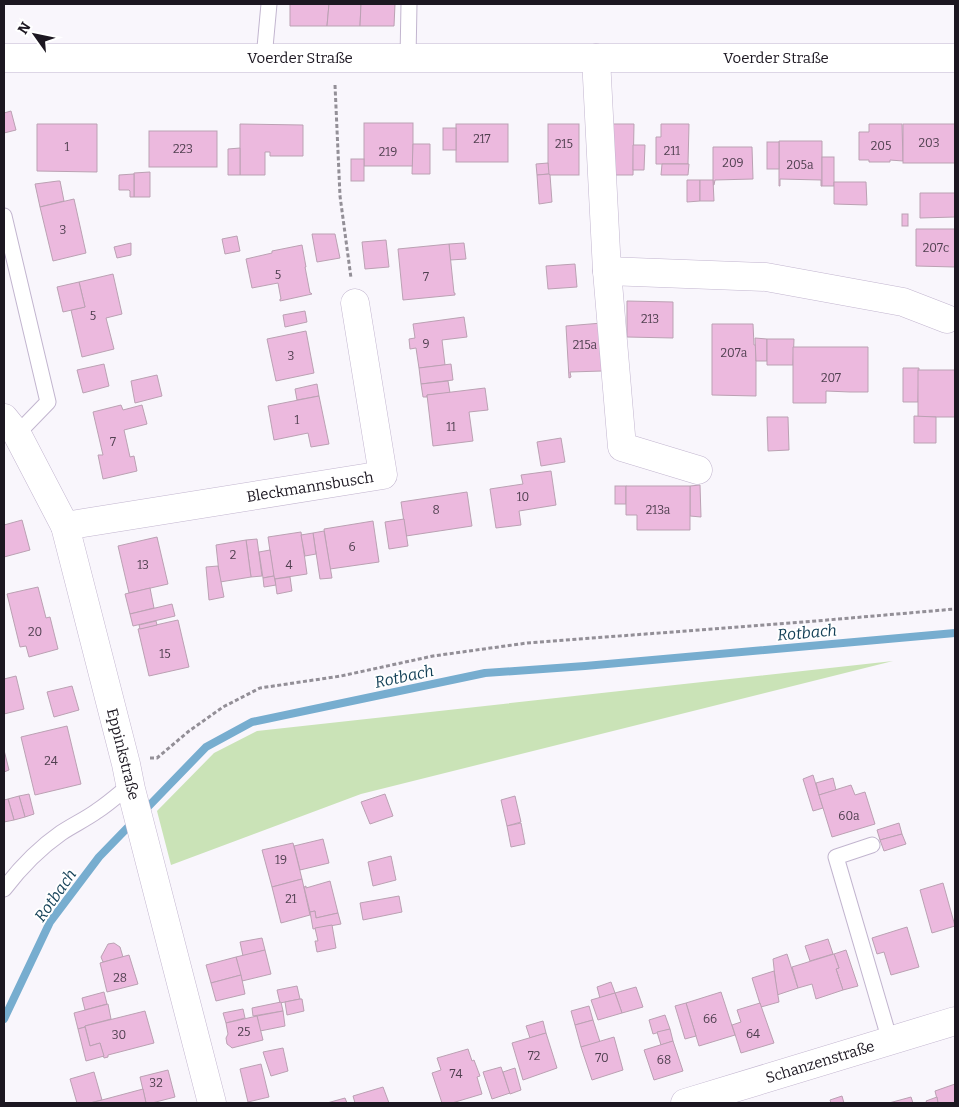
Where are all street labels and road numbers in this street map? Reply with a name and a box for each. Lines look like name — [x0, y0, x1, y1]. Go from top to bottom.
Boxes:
street label: Voerder Straße — [247, 49, 353, 67]
street label: Voerder Straße — [723, 49, 829, 67]
street label: Bleckmannsbusch — [245, 468, 375, 506]
street label: Eppinkstraße — [103, 706, 143, 802]
street label: Schanzenstraße — [763, 1037, 877, 1087]

